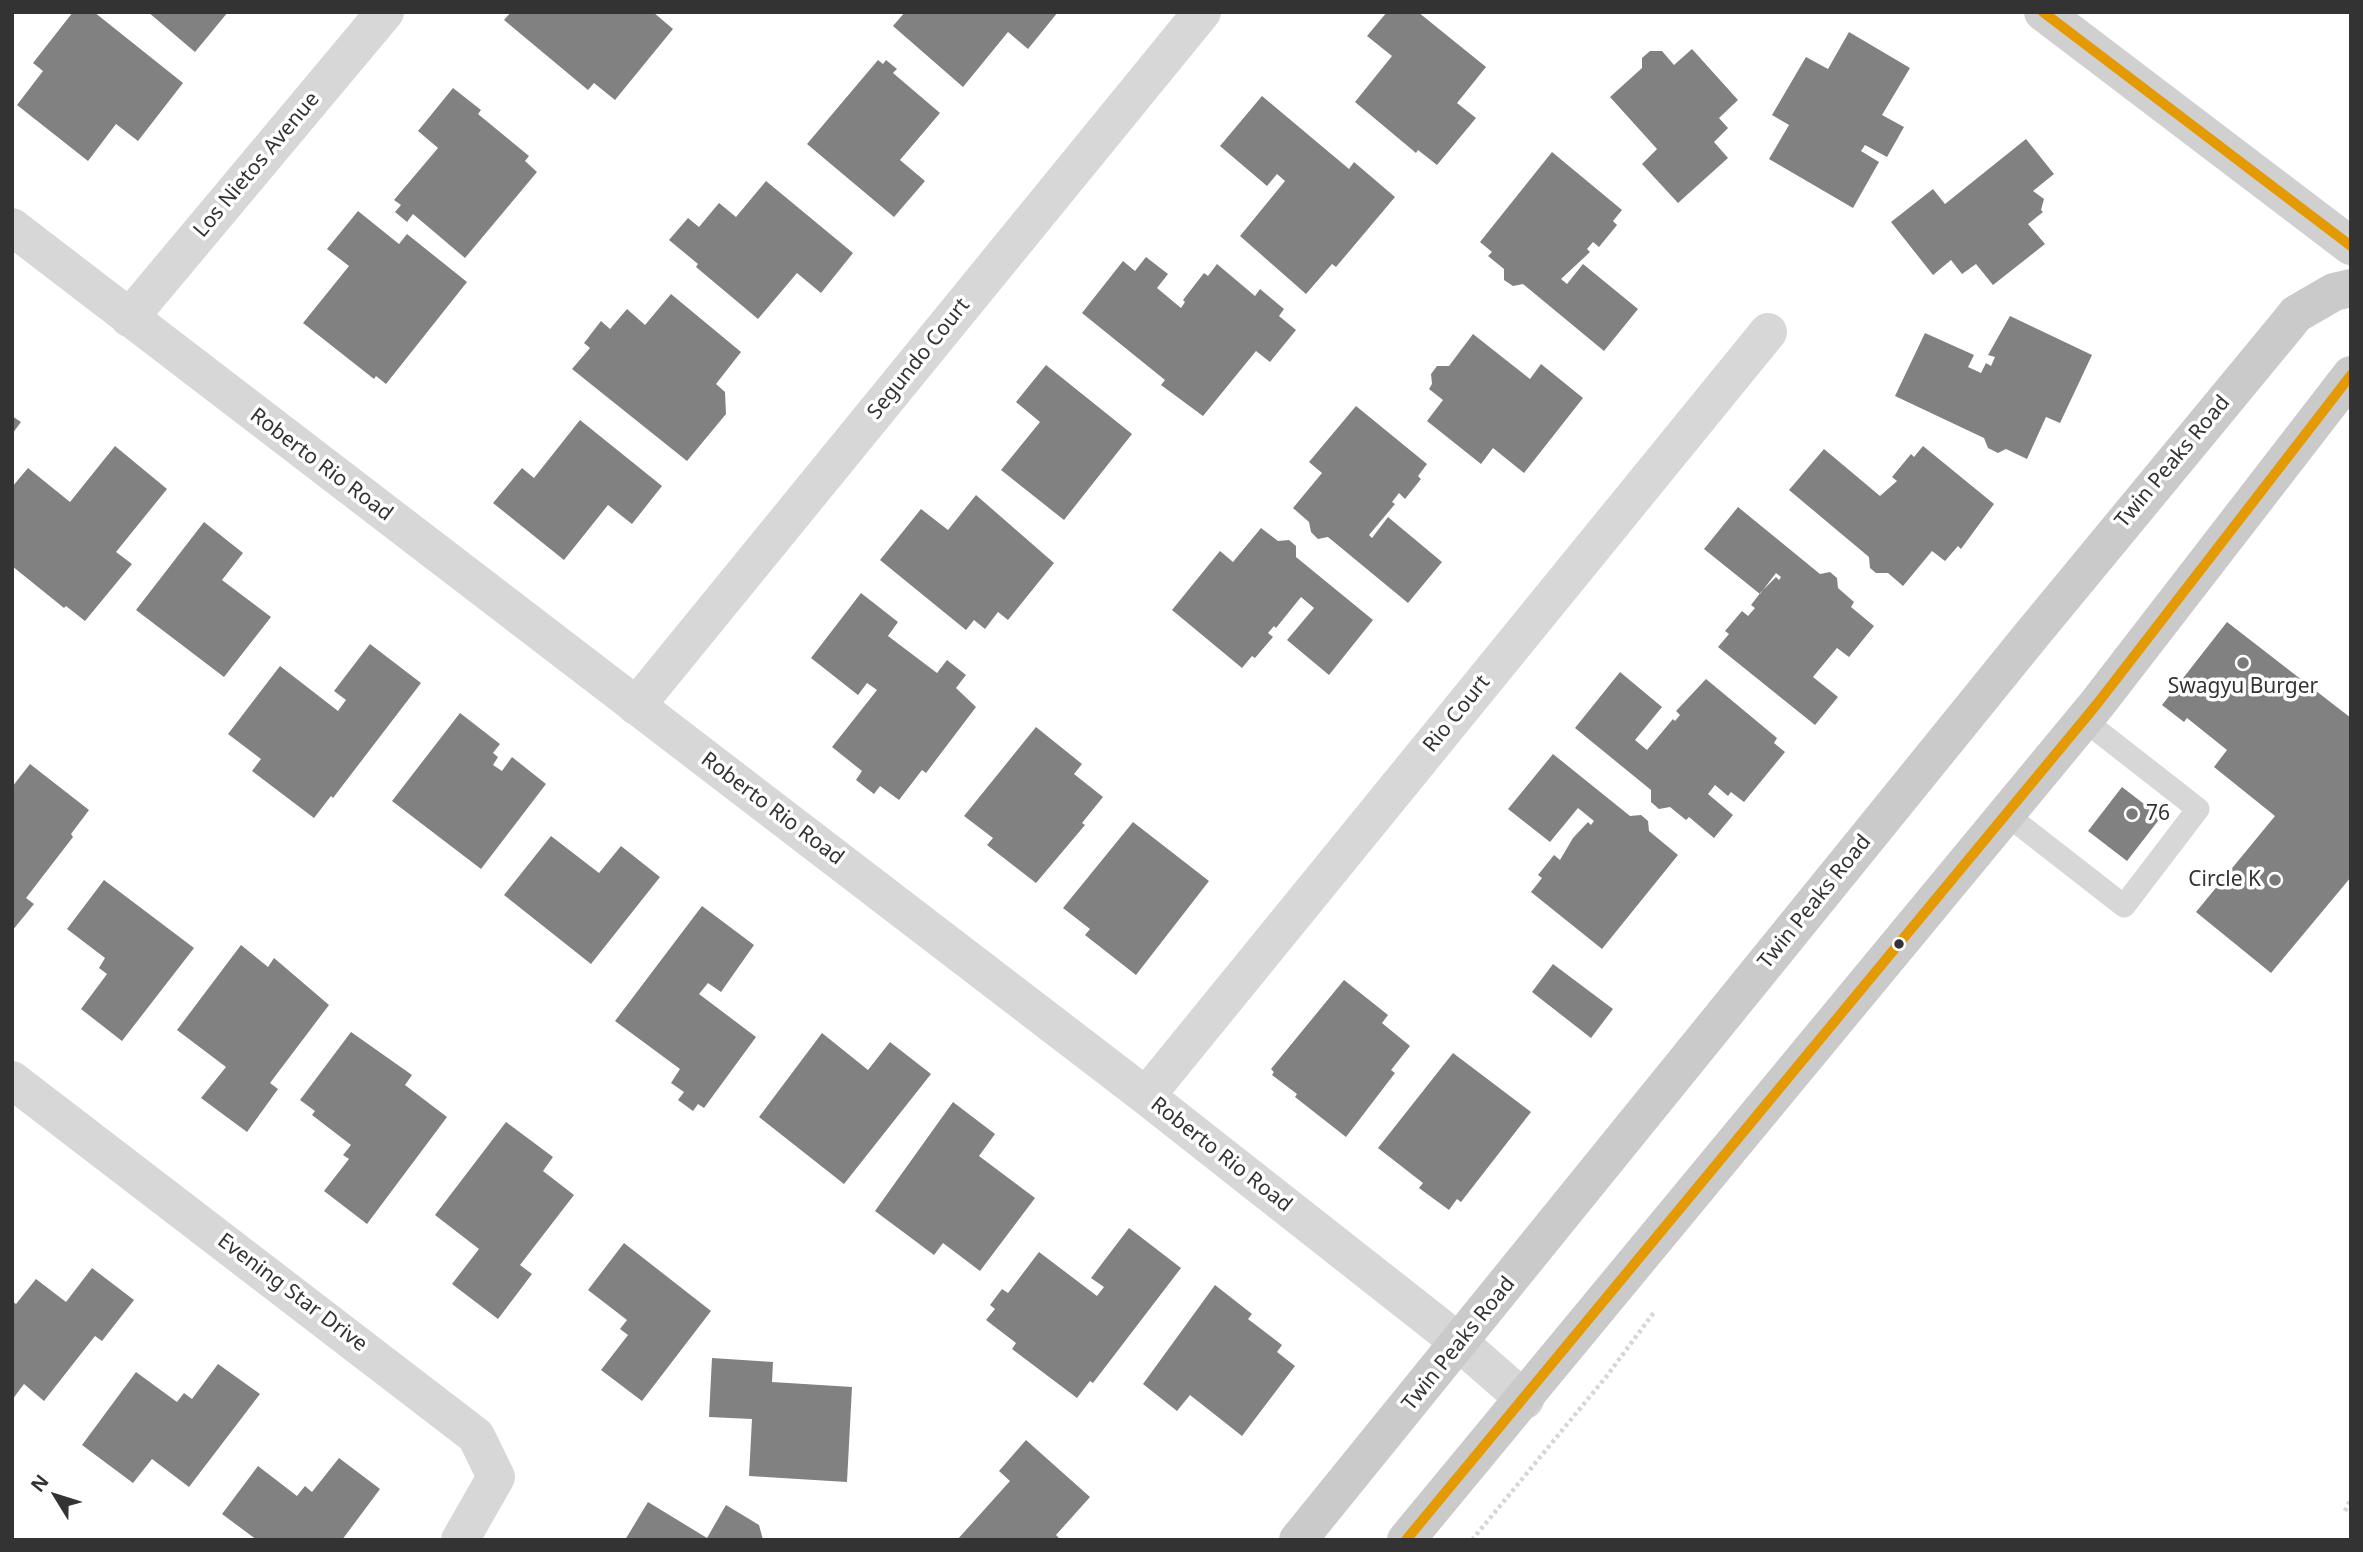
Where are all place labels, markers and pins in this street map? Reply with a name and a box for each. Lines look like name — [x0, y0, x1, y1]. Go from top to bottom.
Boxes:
marker: Swagyu Burger — [2235, 655, 2251, 671]
place label: Swagyu Burger — [2168, 674, 2318, 700]
place label: 76 — [2146, 801, 2170, 827]
marker: 76 — [2124, 806, 2140, 822]
place label: Circle K — [2188, 867, 2261, 893]
marker: Circle K — [2267, 872, 2283, 888]
unlabelled marker — [1892, 937, 1906, 951]

